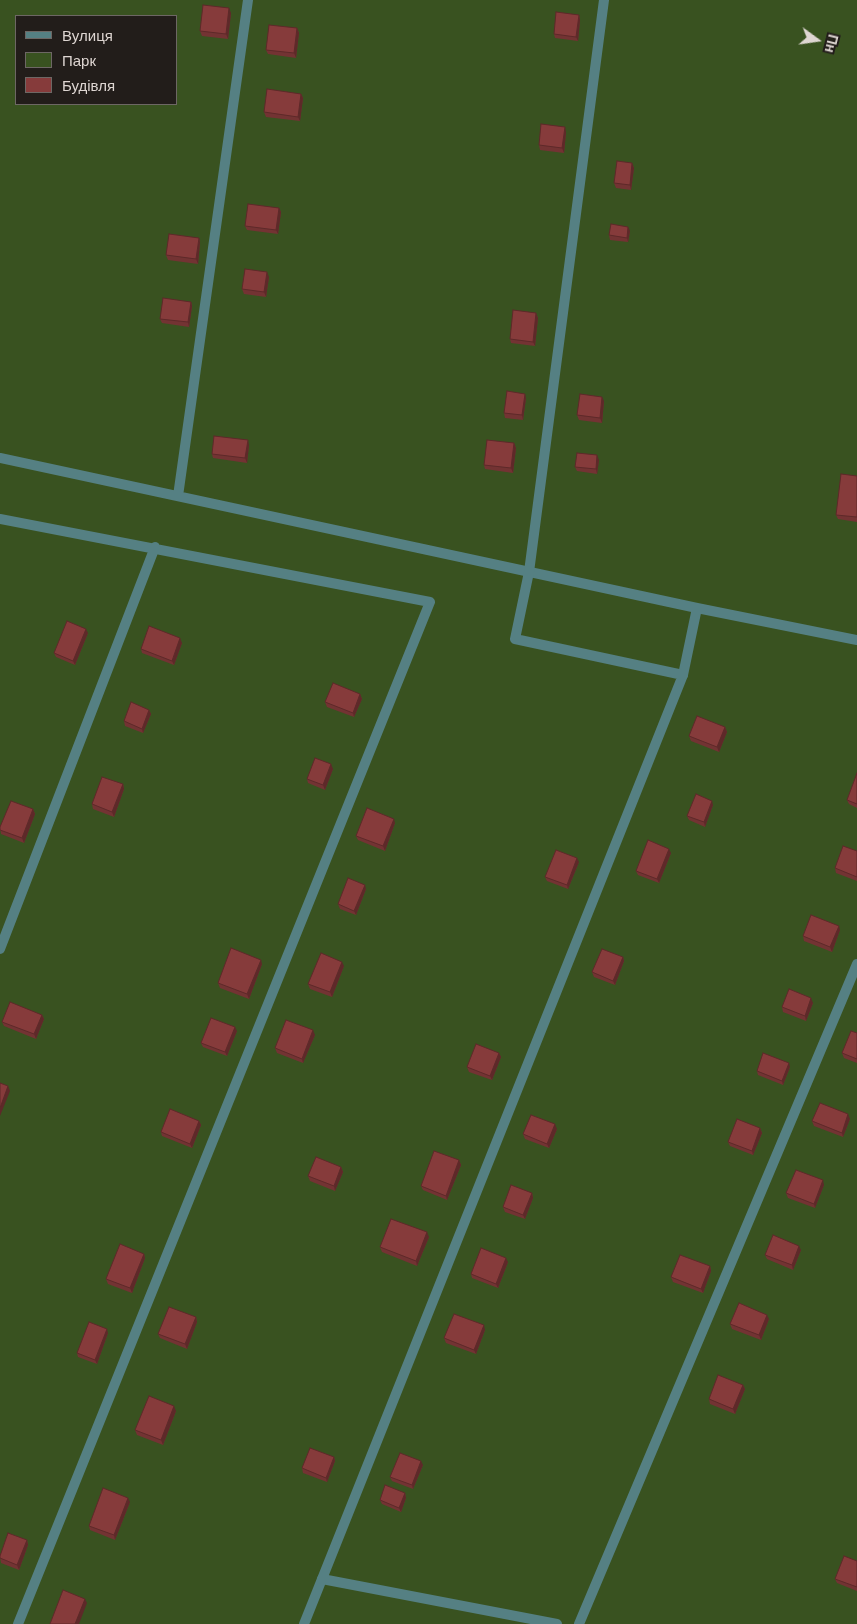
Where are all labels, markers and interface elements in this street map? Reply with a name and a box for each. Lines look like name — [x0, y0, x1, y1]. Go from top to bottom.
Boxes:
legend — [15, 15, 178, 105]
north arrow — [792, 15, 842, 65]
text: Вулиця — [62, 26, 113, 44]
text: Пн — [822, 33, 843, 55]
text: Парк — [62, 51, 96, 69]
text: Будівля — [62, 76, 115, 94]

